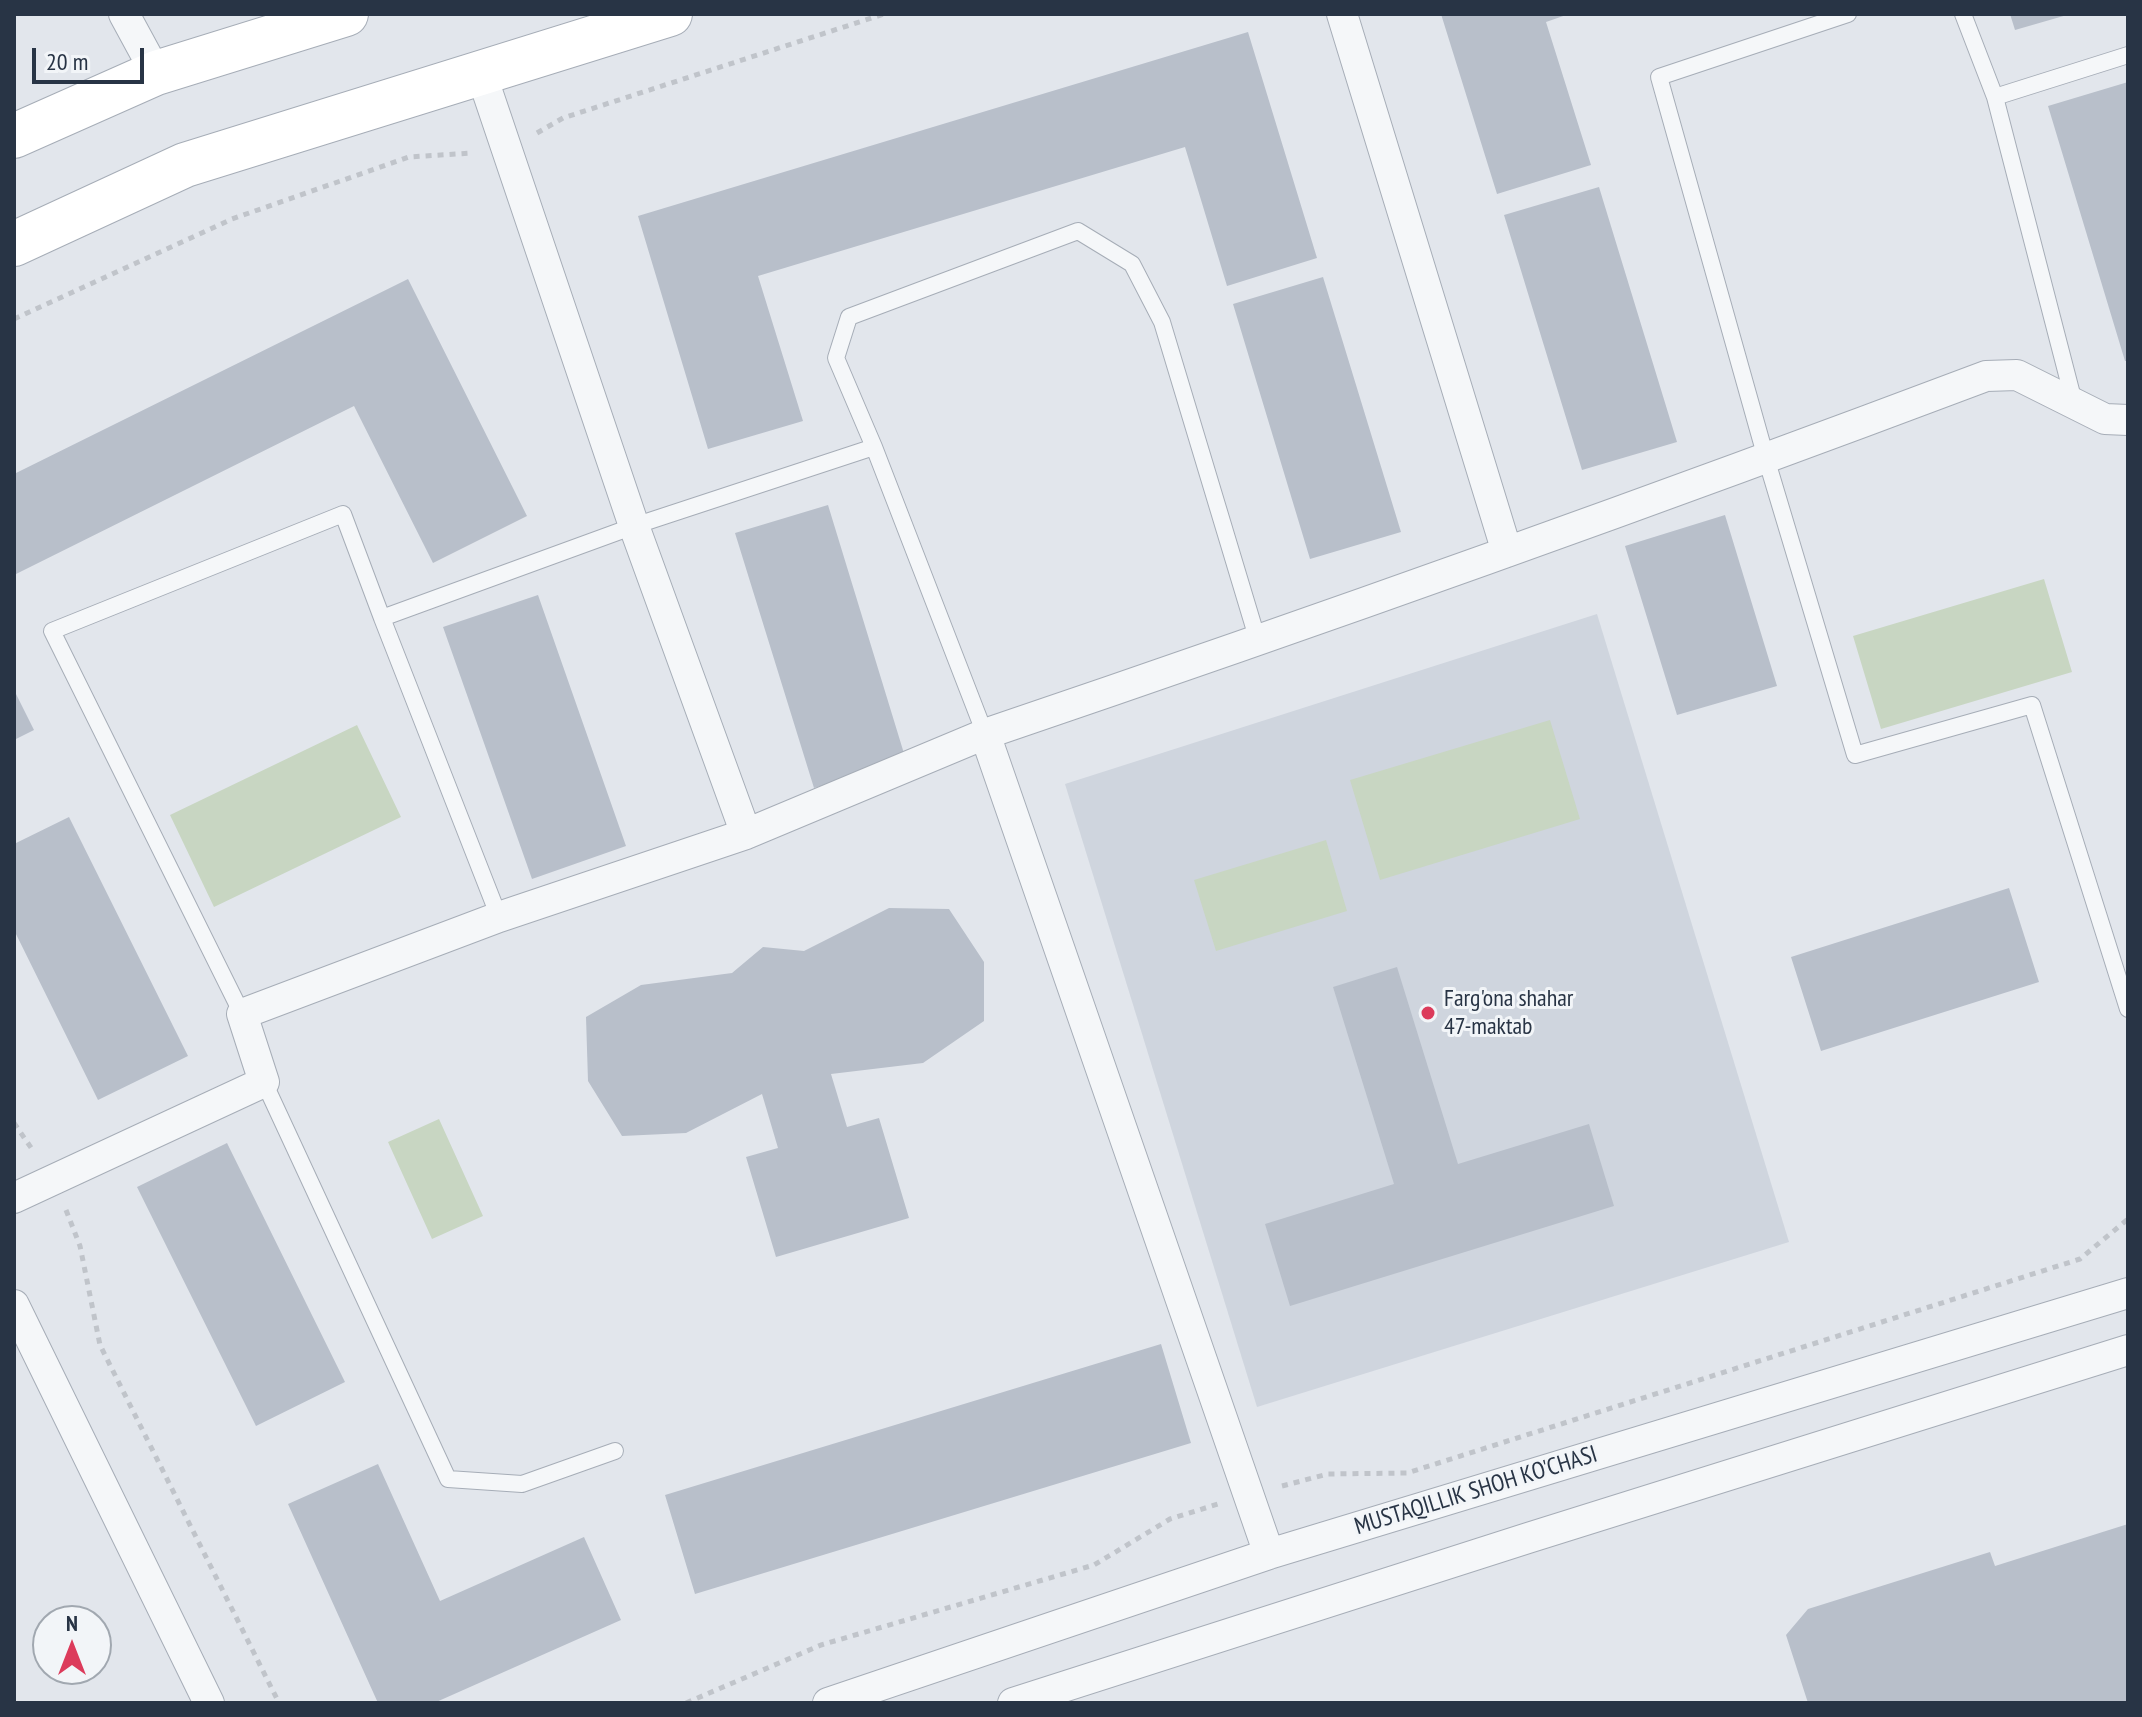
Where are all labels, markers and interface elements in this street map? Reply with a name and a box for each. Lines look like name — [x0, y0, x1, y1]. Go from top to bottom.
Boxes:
scale bar — [36, 32, 148, 82]
text: 20 m — [46, 46, 88, 77]
place label: Farg'ona shahar 47-maktab — [1444, 985, 1573, 1041]
marker: Farg'ona shahar 47-maktab — [1419, 1004, 1437, 1022]
street label: MUSTAQILLIK SHOH KO'CHASI — [1351, 1440, 1601, 1542]
north arrow — [32, 1605, 112, 1685]
text: N — [66, 1609, 78, 1637]

